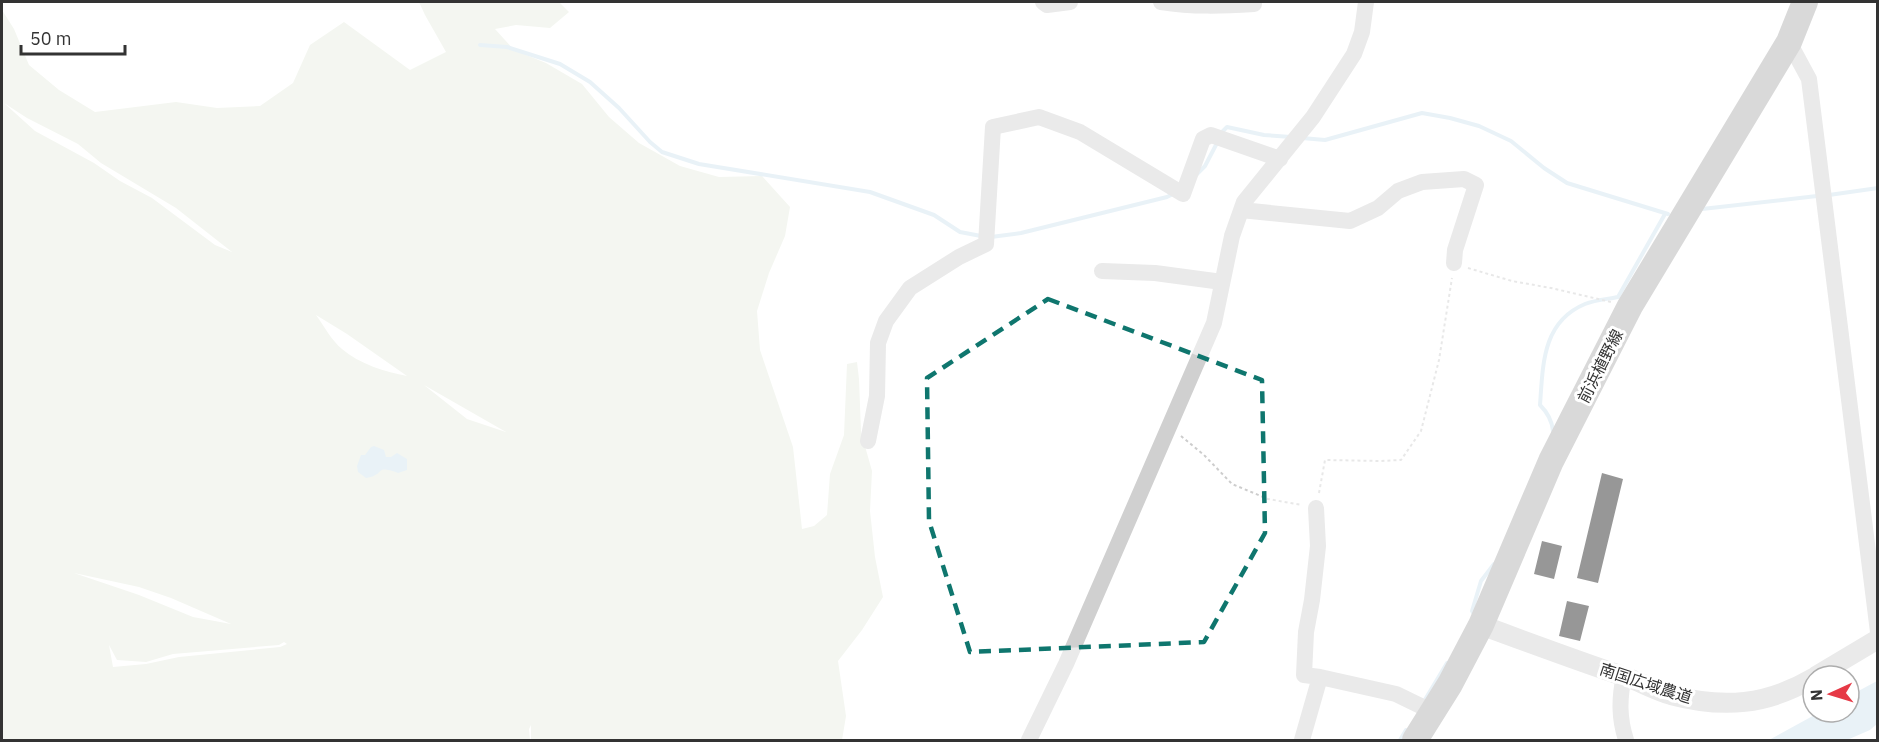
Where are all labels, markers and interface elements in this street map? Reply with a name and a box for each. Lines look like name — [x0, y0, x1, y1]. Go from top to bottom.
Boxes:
scale bar — [21, 18, 124, 56]
text: 50 m — [30, 27, 72, 50]
street label: 前浜植野線 — [1573, 326, 1627, 406]
street label: 南国広域農道 — [1597, 659, 1695, 707]
north arrow — [1801, 664, 1861, 724]
text: N — [1806, 689, 1826, 702]

